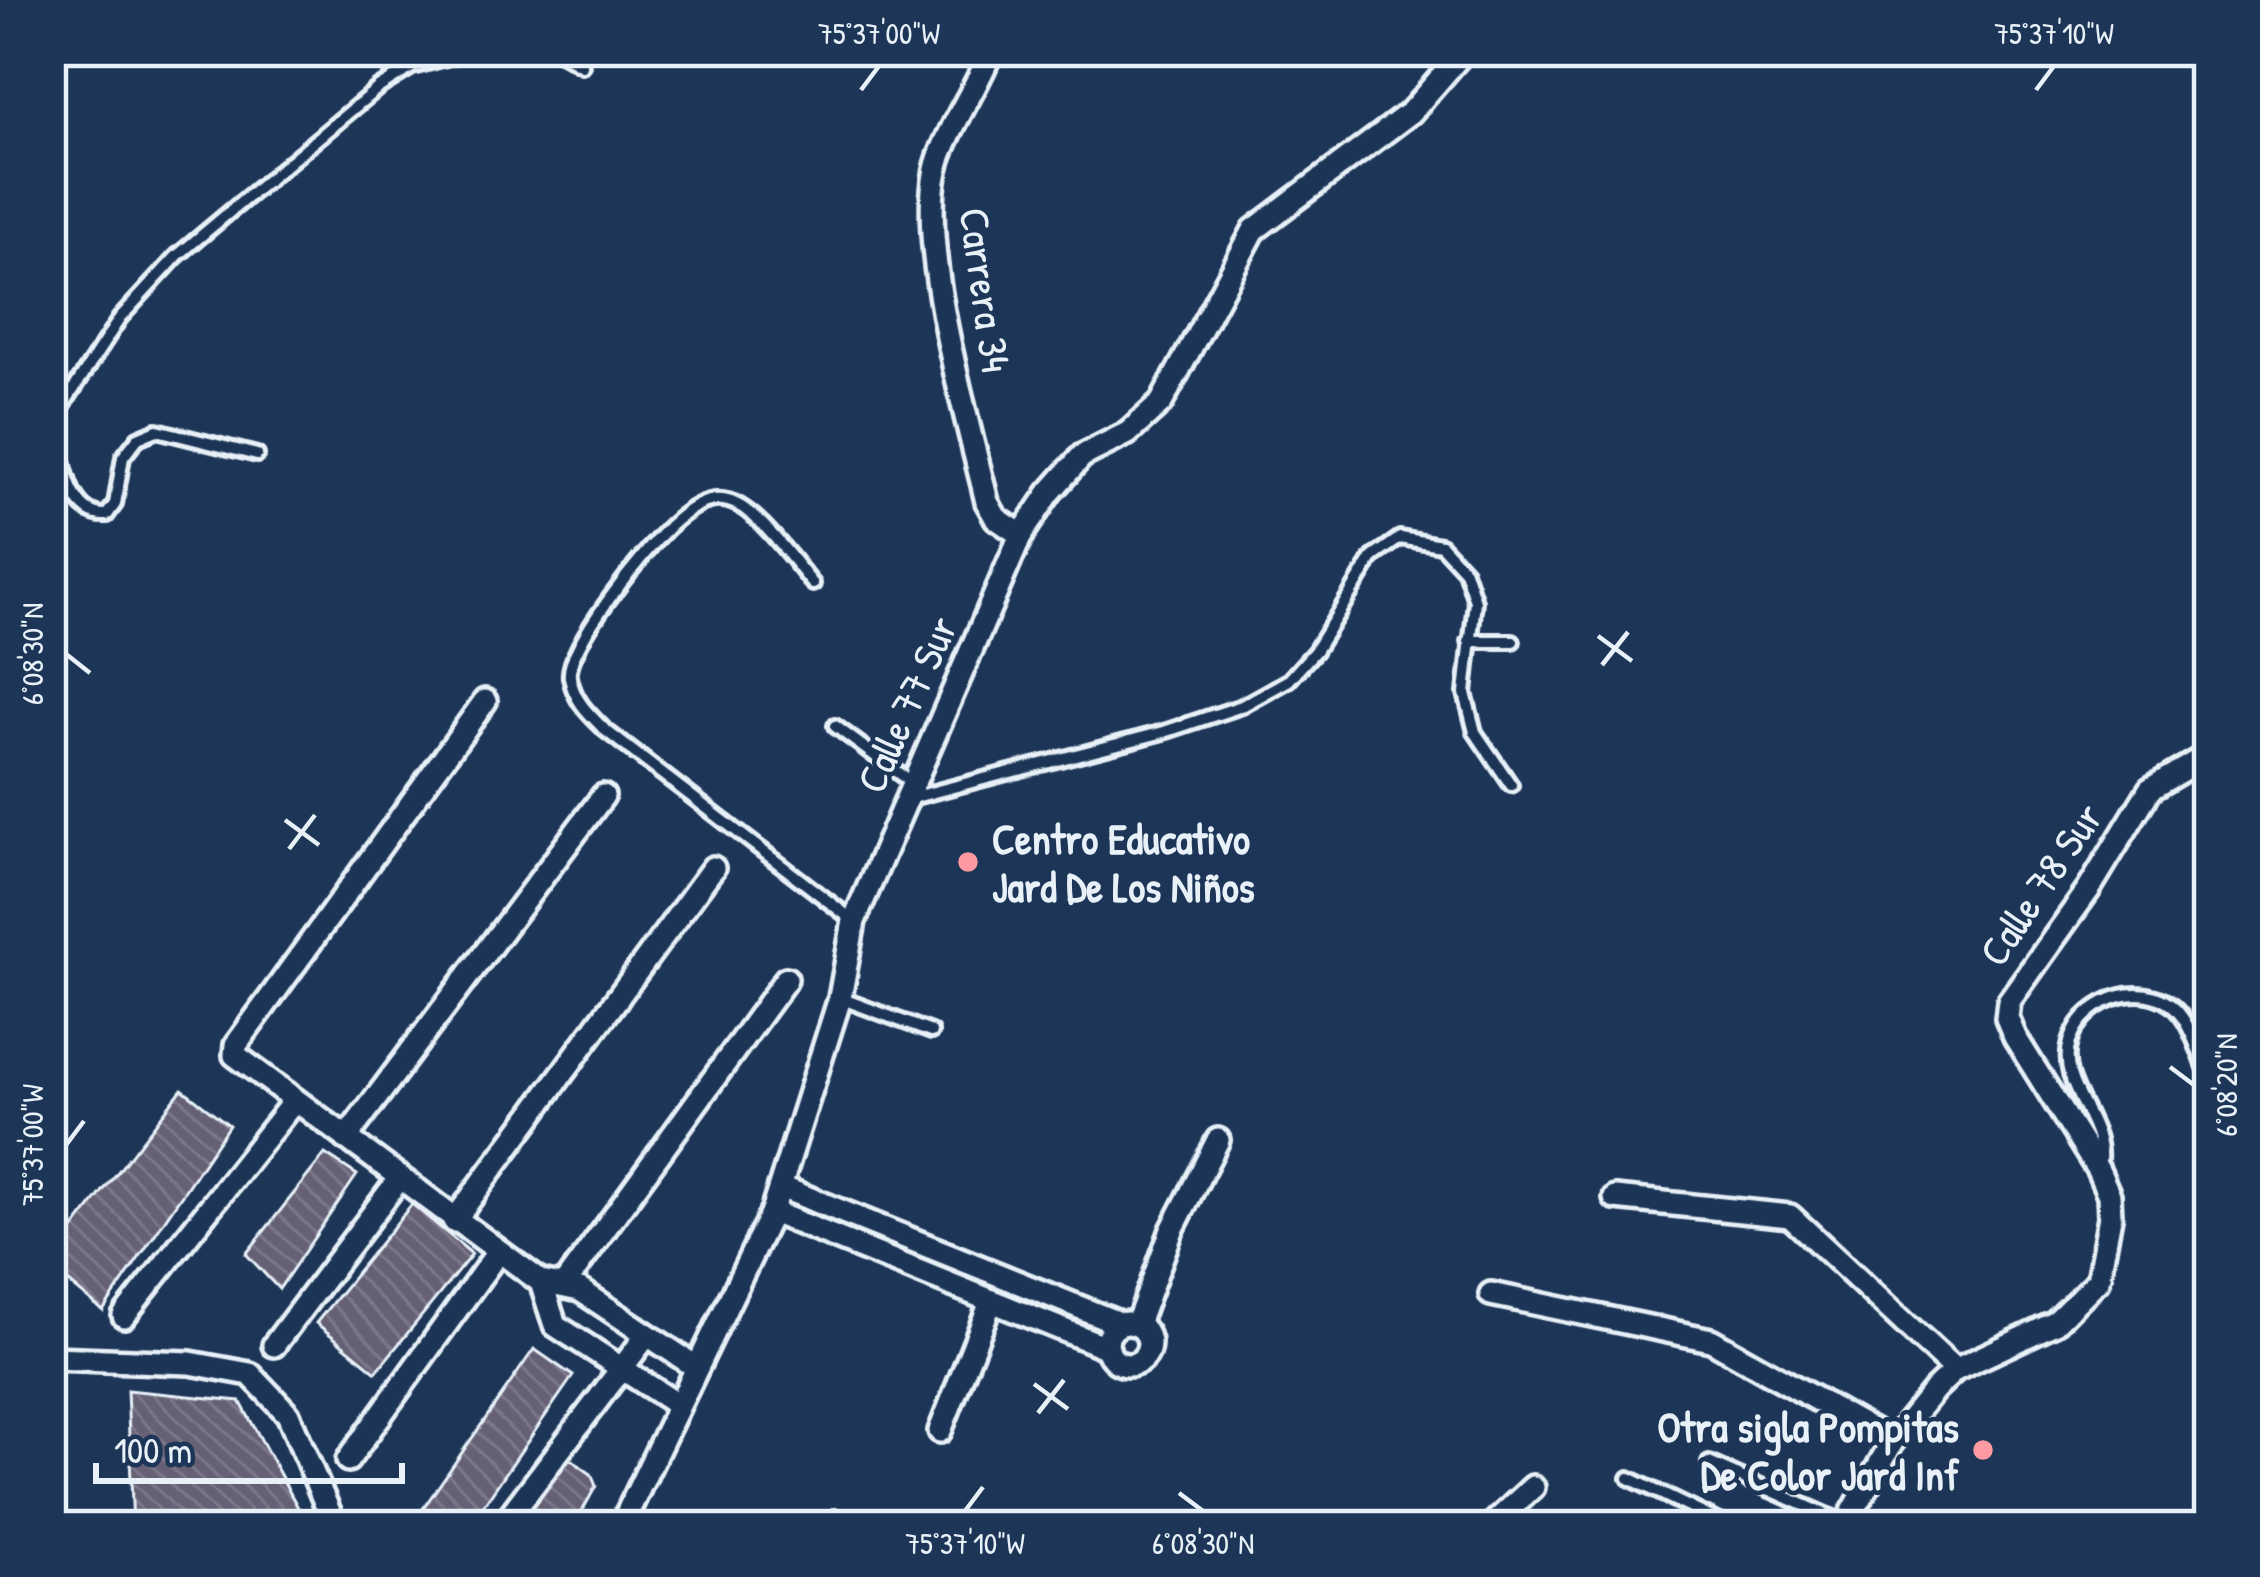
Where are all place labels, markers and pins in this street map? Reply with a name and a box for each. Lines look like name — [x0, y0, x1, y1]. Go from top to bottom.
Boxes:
place label: Centro Educativo Jard De Los Niños — [992, 810, 1255, 915]
marker: Centro Educativo Jard De Los Niños — [955, 849, 981, 875]
place label: Otra sigla Pompitas De Color Jard Inf — [1657, 1398, 1960, 1503]
marker: Otra sigla Pompitas De Color Jard Inf — [1970, 1437, 1996, 1463]

